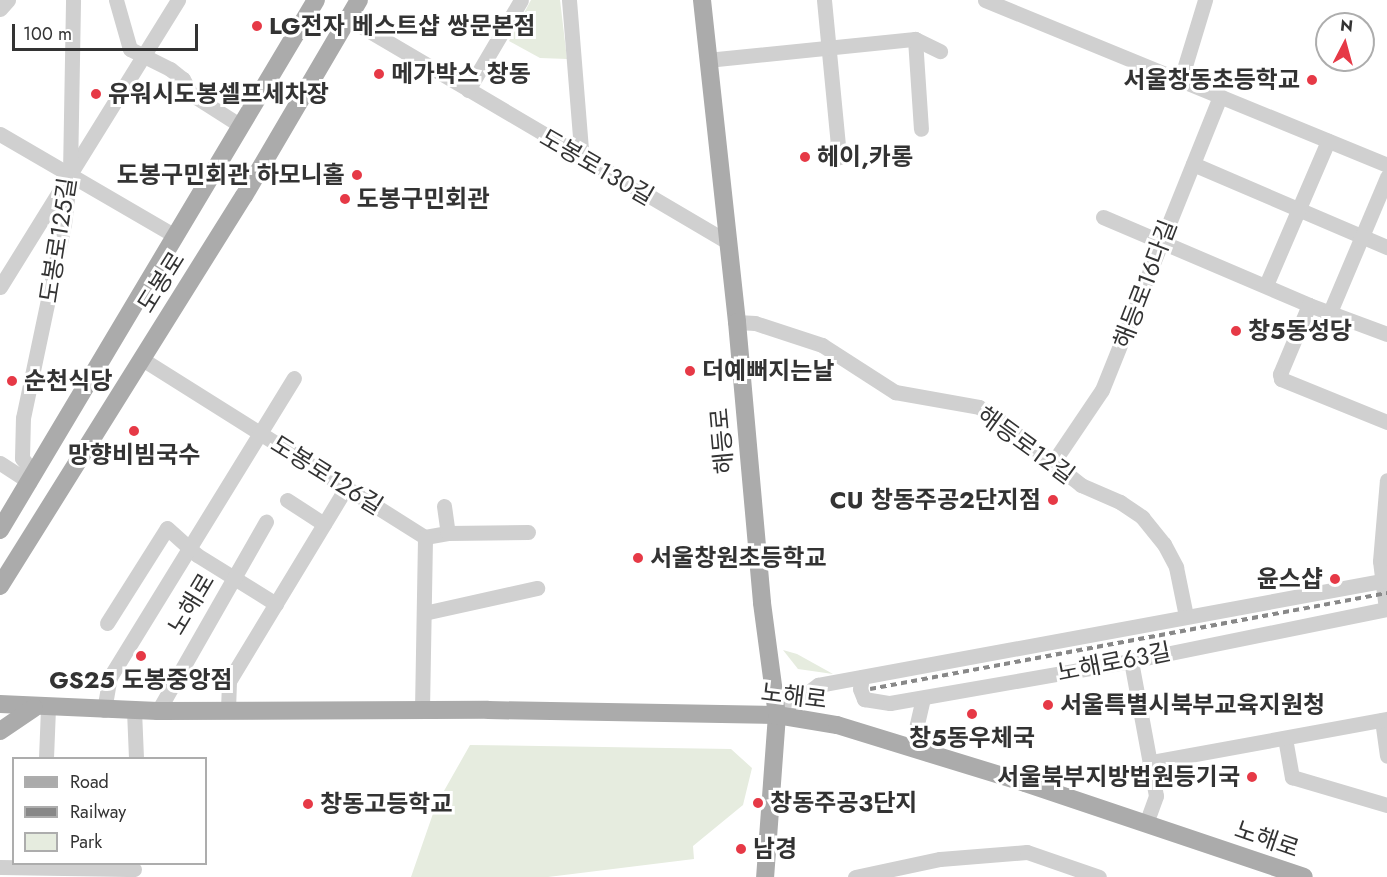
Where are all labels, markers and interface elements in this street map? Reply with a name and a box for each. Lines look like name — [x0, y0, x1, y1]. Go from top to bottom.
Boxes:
scale bar — [15, 12, 201, 50]
place label: LG전자 베스트샵 쌍문본점 — [269, 12, 536, 40]
north arrow — [1315, 12, 1375, 72]
text: N — [1339, 13, 1354, 38]
marker: LG전자 베스트샵 쌍문본점 — [250, 19, 264, 33]
text: 100 m — [23, 21, 72, 47]
place label: 메가박스 창동 — [391, 60, 531, 88]
place label: 서울창동초등학교 — [1123, 66, 1300, 94]
marker: 메가박스 창동 — [372, 67, 386, 81]
marker: 서울창동초등학교 — [1305, 73, 1319, 87]
place label: 유워시도봉셀프세차장 — [108, 80, 329, 108]
marker: 유워시도봉셀프세차장 — [89, 87, 103, 101]
street label: 도봉로130길 — [535, 123, 659, 211]
place label: 헤이,카롱 — [817, 143, 913, 171]
marker: 헤이,카롱 — [798, 150, 812, 164]
place label: 도봉구민회관 하모니홀 — [117, 161, 345, 189]
marker: 도봉구민회관 하모니홀 — [350, 168, 364, 182]
street label: 도봉로125길 — [34, 175, 82, 305]
place label: 도봉구민회관 — [357, 185, 489, 213]
marker: 도봉구민회관 — [338, 192, 352, 206]
street label: 해등로16다길 — [1107, 216, 1183, 352]
street label: 도봉로 — [131, 246, 191, 318]
place label: 창5동성당 — [1248, 317, 1352, 345]
marker: 창5동성당 — [1229, 324, 1243, 338]
place label: 더예뻐지는날 — [702, 357, 834, 385]
marker: 더예뻐지는날 — [683, 364, 697, 378]
place label: 순천식당 — [24, 367, 112, 395]
marker: 순천식당 — [5, 374, 19, 388]
street label: 해등로12길 — [972, 400, 1080, 490]
street label: 해등로 — [705, 407, 739, 475]
marker: 망향비빔국수 — [127, 424, 141, 438]
street label: 도봉로126길 — [266, 429, 388, 521]
place label: 망향비빔국수 — [68, 441, 200, 469]
place label: CU 창동주공2단지점 — [830, 486, 1041, 514]
marker: CU 창동주공2단지점 — [1046, 493, 1060, 507]
place label: 서울창원초등학교 — [650, 544, 827, 572]
marker: 서울창원초등학교 — [631, 551, 645, 565]
place label: 윤스샵 — [1257, 565, 1323, 593]
street label: 노해로 — [162, 568, 220, 640]
marker: 윤스샵 — [1328, 572, 1342, 586]
street label: 노해로63길 — [1055, 637, 1173, 687]
marker: GS25 도봉중앙점 — [134, 649, 148, 663]
place label: GS25 도봉중앙점 — [49, 666, 233, 694]
street label: 노해로 — [759, 678, 829, 714]
place label: 서울특별시북부교육지원청 — [1060, 691, 1325, 719]
marker: 서울특별시북부교육지원청 — [1041, 698, 1055, 712]
marker: 창5동우체국 — [965, 707, 979, 721]
place label: 창5동우체국 — [909, 724, 1035, 752]
legend — [12, 757, 207, 865]
place label: 서울북부지방법원등기국 — [997, 763, 1240, 791]
text: Road — [70, 769, 109, 795]
marker: 서울북부지방법원등기국 — [1245, 770, 1259, 784]
place label: 창동주공3단지 — [770, 789, 917, 817]
place label: 창동고등학교 — [320, 790, 452, 818]
marker: 창동주공3단지 — [751, 796, 765, 810]
marker: 창동고등학교 — [301, 797, 315, 811]
text: Railway — [70, 799, 126, 825]
street label: 노해로 — [1231, 815, 1303, 863]
text: Park — [70, 829, 102, 855]
place label: 남경 — [753, 835, 797, 863]
marker: 남경 — [734, 842, 748, 856]

